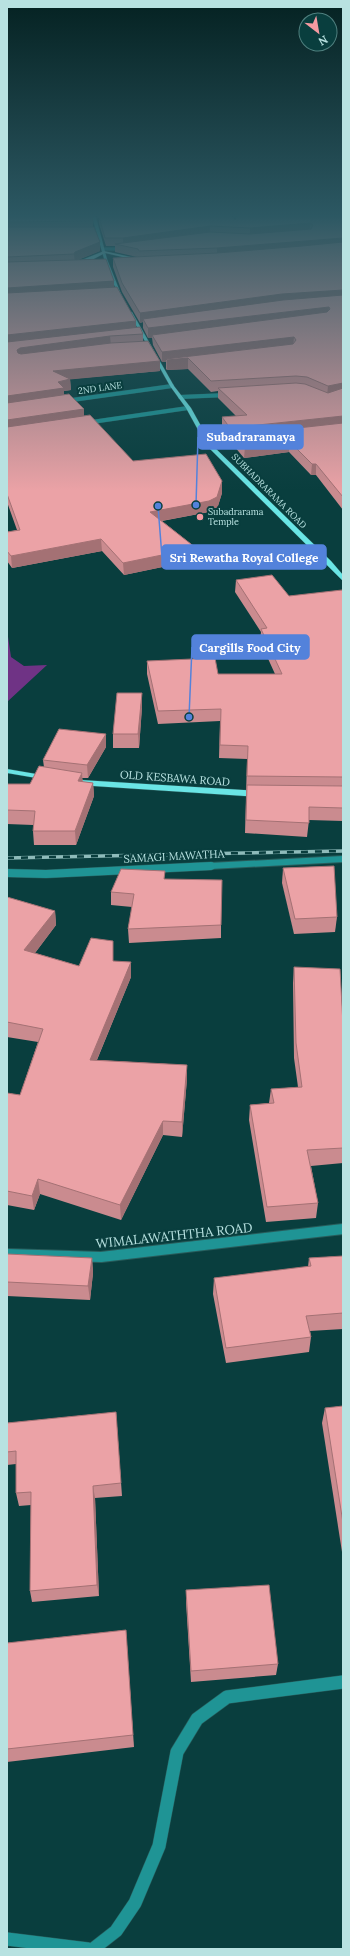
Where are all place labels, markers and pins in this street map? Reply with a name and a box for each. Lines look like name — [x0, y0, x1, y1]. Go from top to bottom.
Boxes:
callout: Subadraramaya — [198, 425, 303, 449]
place label: Subadrarama Temple — [208, 506, 264, 527]
marker: Subadrarama Temple — [195, 512, 205, 522]
callout: Sri Rewatha Royal College — [162, 545, 326, 569]
callout: Cargills Food City — [192, 635, 309, 659]

